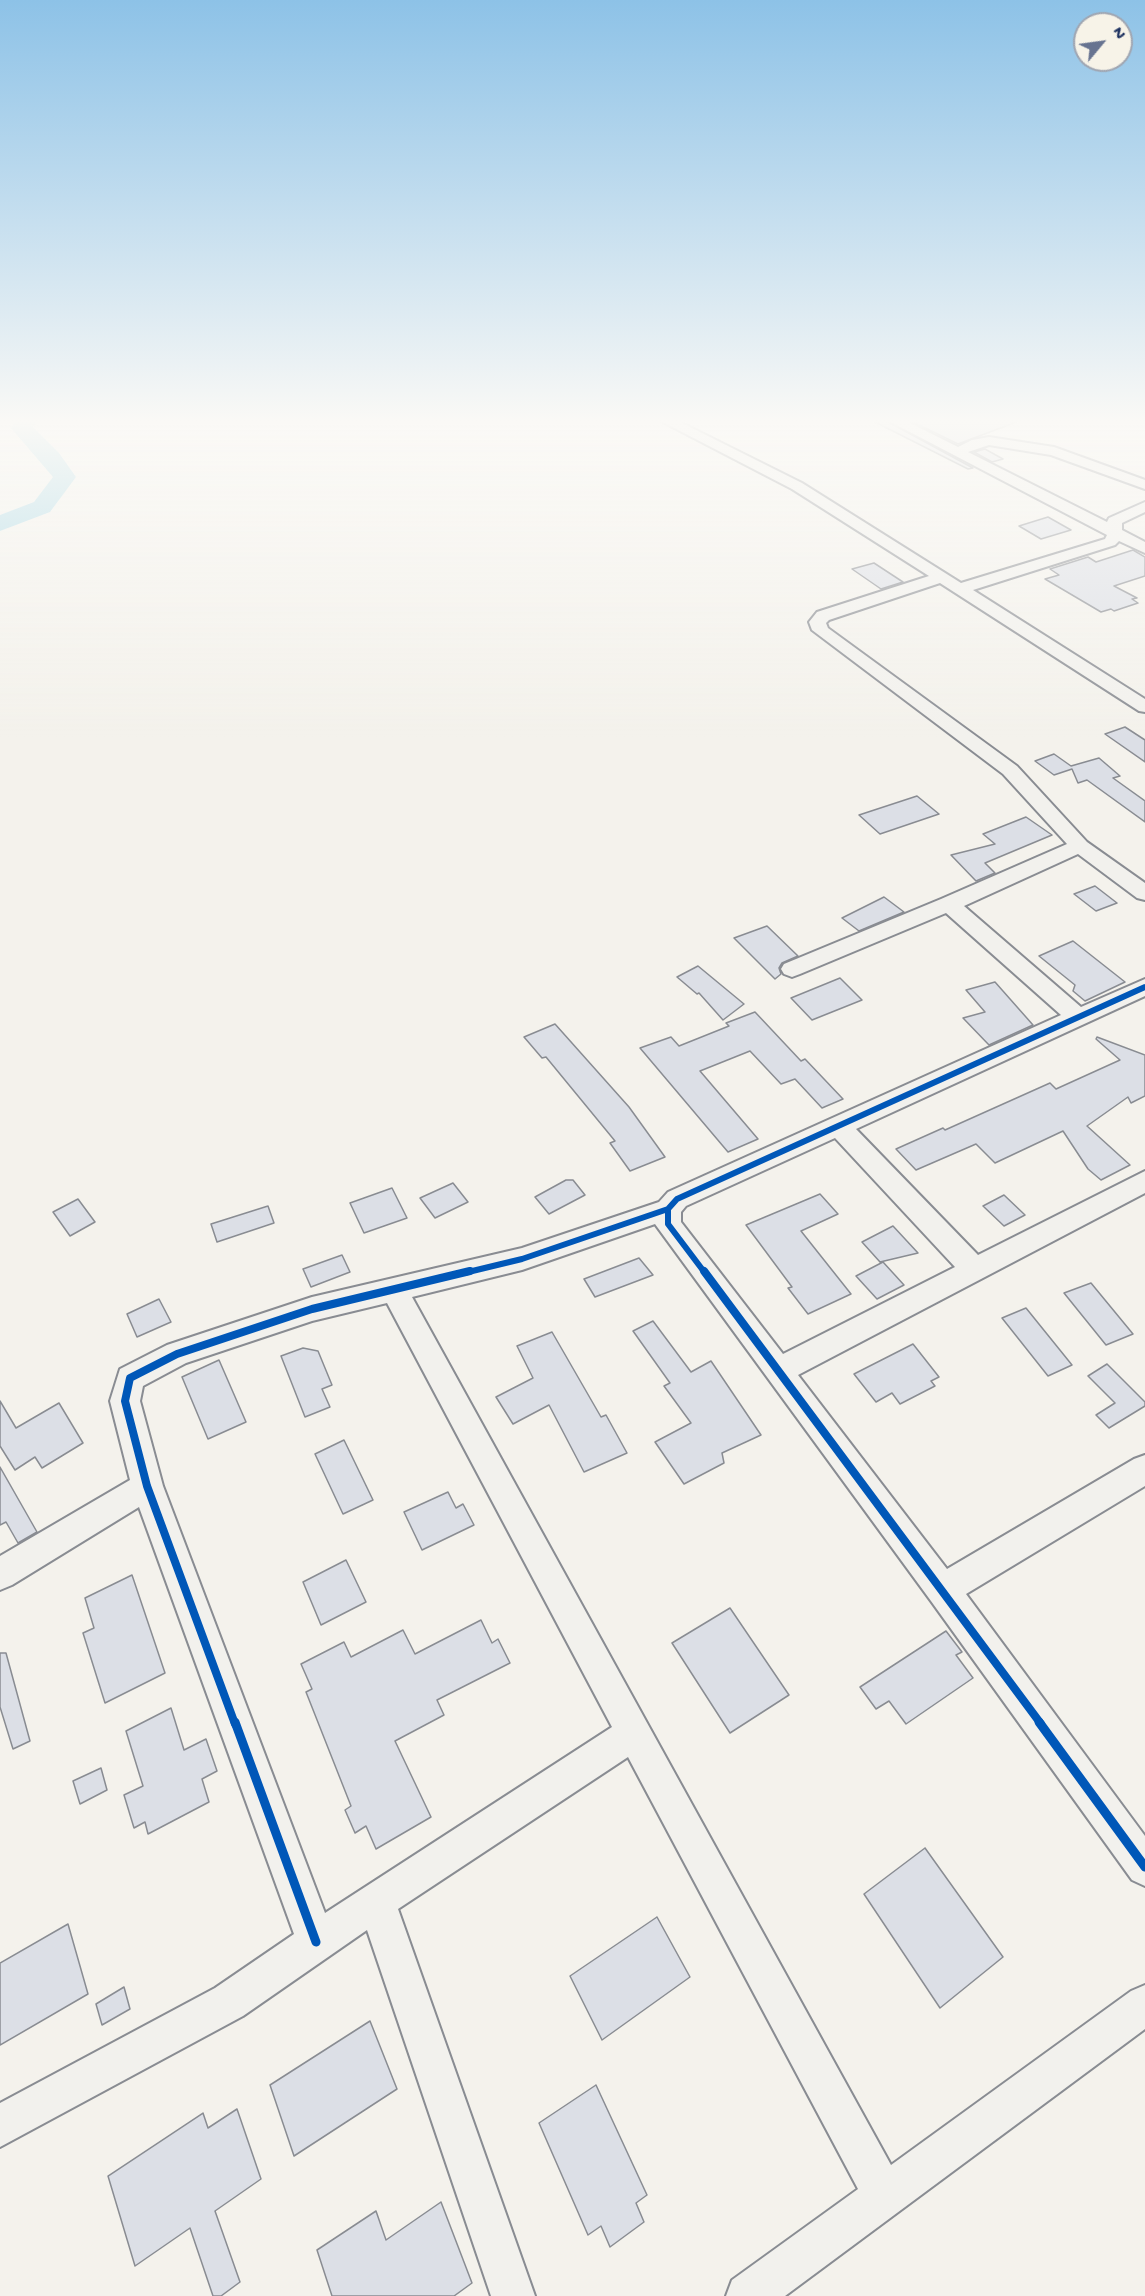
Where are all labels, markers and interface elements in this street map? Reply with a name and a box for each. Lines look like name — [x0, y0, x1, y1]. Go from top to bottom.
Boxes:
north arrow — [1073, 12, 1133, 72]
text: N — [1107, 25, 1128, 43]

